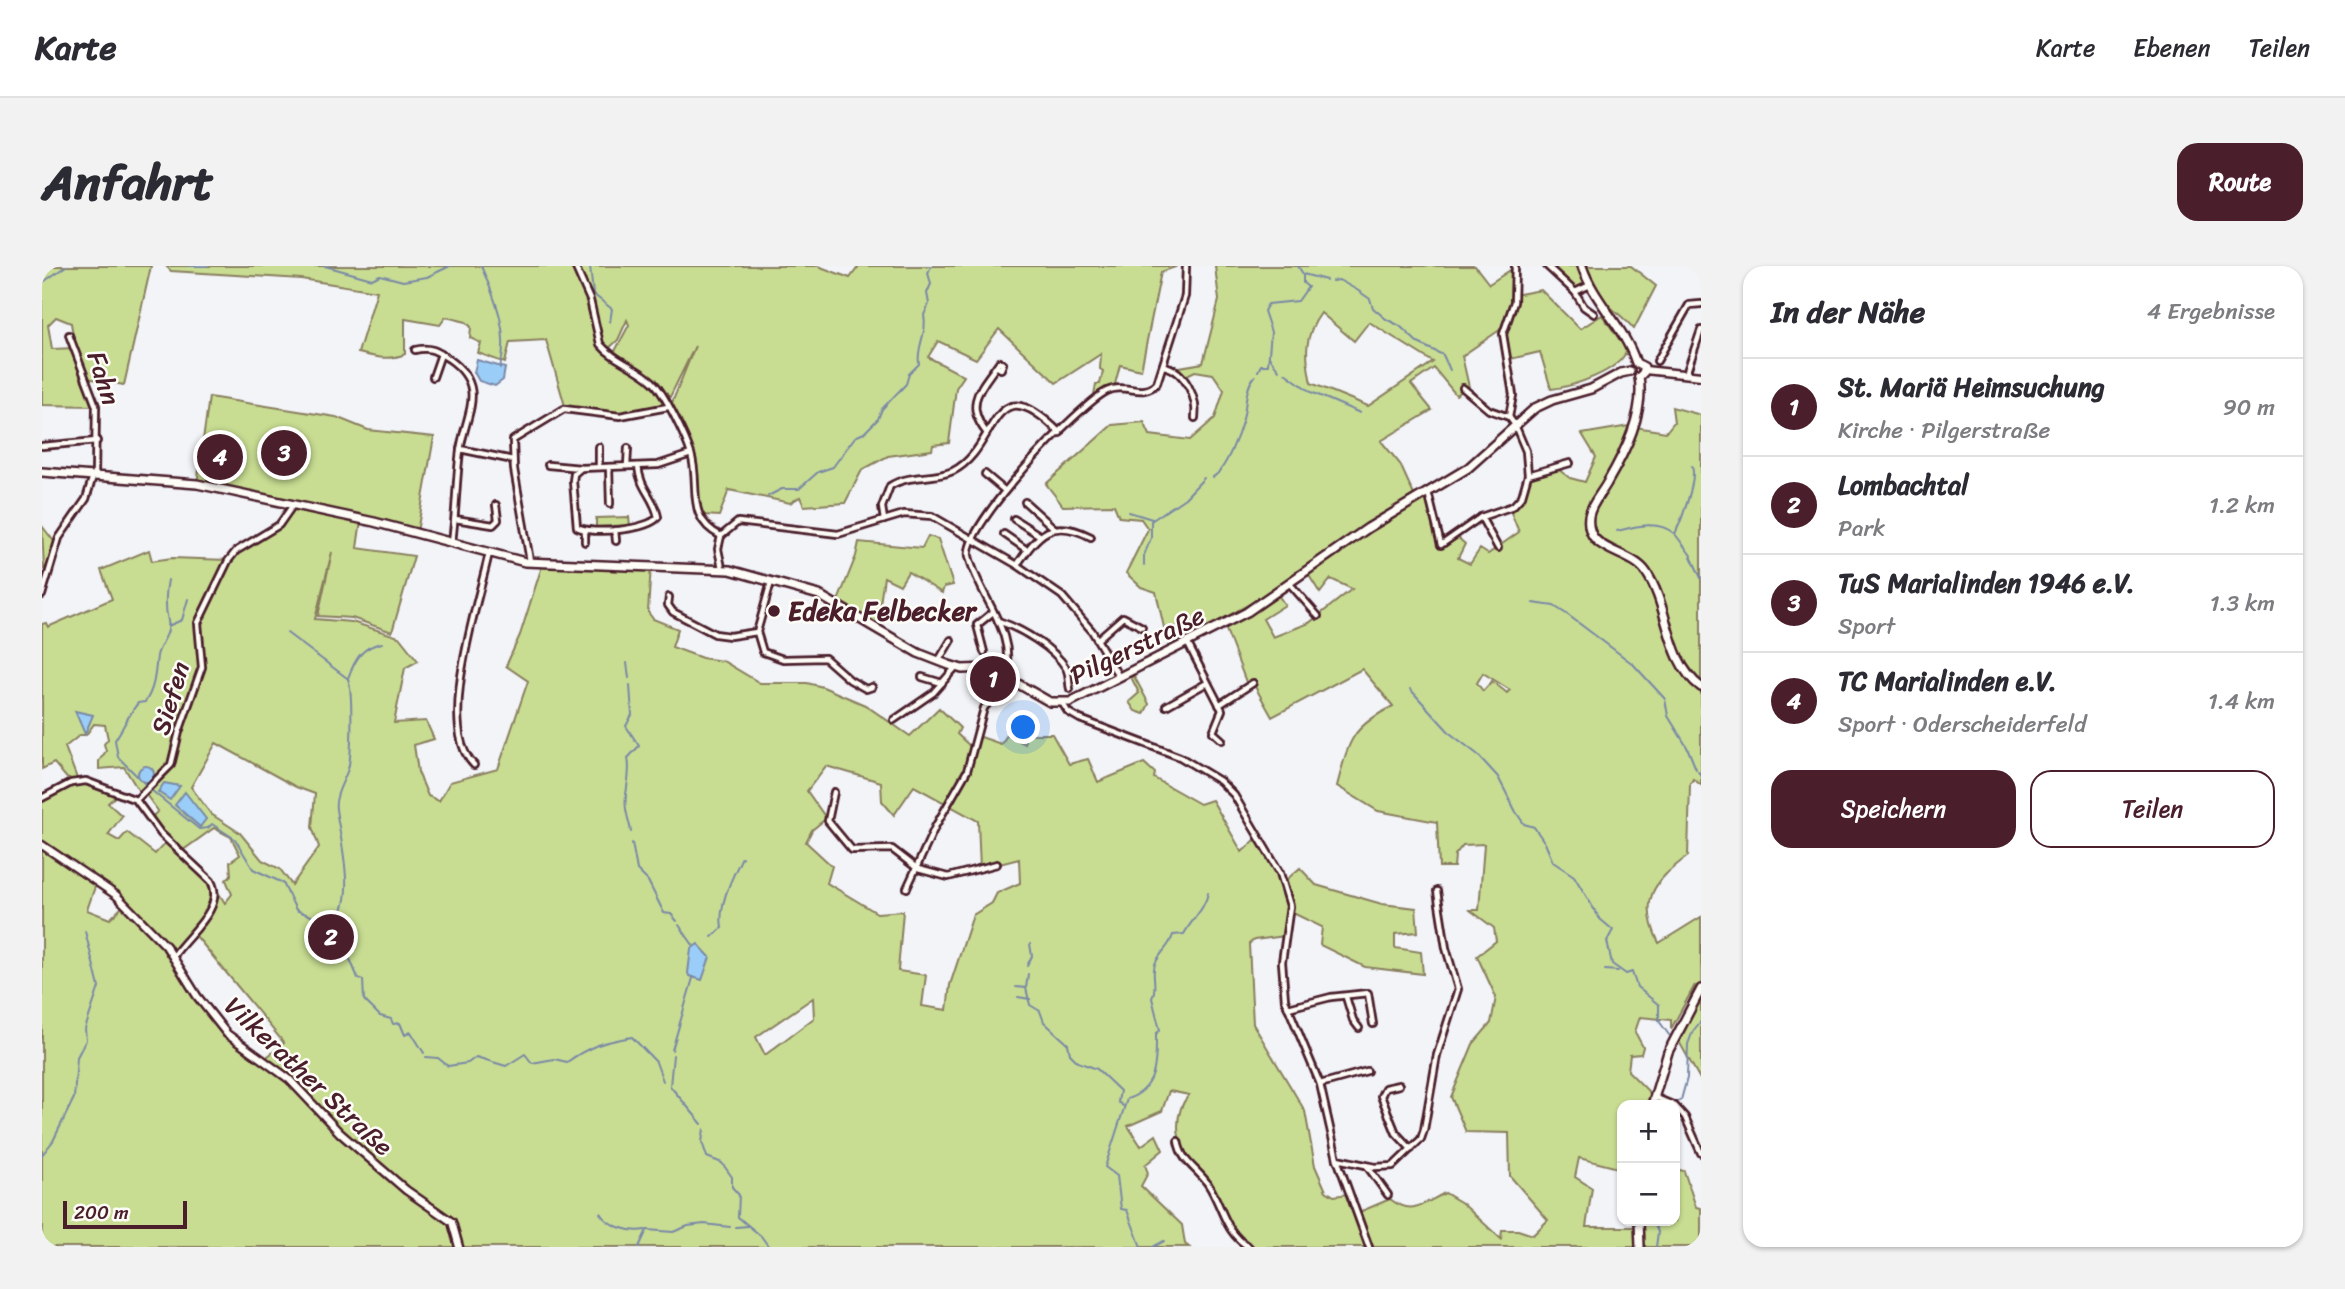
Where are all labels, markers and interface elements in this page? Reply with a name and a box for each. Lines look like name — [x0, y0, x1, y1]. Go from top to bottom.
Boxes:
text: Karte — [35, 19, 117, 77]
text: Karte — [2036, 27, 2095, 69]
text: Ebenen — [2133, 27, 2211, 69]
text: Teilen — [2249, 27, 2310, 69]
text: Anfahrt — [42, 139, 214, 226]
button: Route — [2177, 143, 2303, 221]
text: In der Nähe — [1771, 285, 1925, 339]
text: 4 Ergebnisse — [2147, 291, 2275, 332]
street label: Fahn — [74, 345, 134, 411]
text: St. Mariä Heimsuchung — [1838, 364, 2105, 410]
text: 1 — [1789, 387, 1799, 428]
text: 90 m — [2223, 387, 2275, 428]
text: Kirche · Pilgerstraße — [1838, 410, 2050, 451]
pin: 3 — [261, 427, 307, 479]
pin: 4 — [197, 431, 243, 483]
text: Lombachtal — [1838, 462, 1969, 508]
text: 2 — [1787, 485, 1801, 526]
text: 1.2 km — [2209, 485, 2275, 526]
text: Park — [1838, 508, 1885, 549]
text: TuS Marialinden 1946 e.V. — [1838, 560, 2135, 606]
text: 3 — [1788, 583, 1800, 624]
text: 1.3 km — [2210, 583, 2275, 624]
place label: Edeka Felbecker — [788, 588, 978, 634]
street label: Pilgerstraße — [1061, 592, 1213, 698]
marker: Edeka Felbecker — [766, 603, 782, 619]
text: Sport — [1838, 606, 1895, 647]
pin: 1 — [970, 653, 1016, 705]
street label: Siefen — [137, 655, 203, 741]
text: TC Marialinden e.V. — [1838, 658, 2057, 704]
text: 4 — [1787, 681, 1801, 722]
text: 1.4 km — [2208, 681, 2275, 722]
text: Sport · Oderscheiderfeld — [1838, 704, 2086, 745]
your location — [1006, 710, 1040, 744]
button: Speichern — [1771, 770, 2016, 848]
button: Teilen — [2030, 770, 2275, 848]
pin: 2 — [308, 911, 354, 963]
street label: Vilkerather Straße — [213, 985, 405, 1168]
map controls — [1617, 1100, 1680, 1226]
button: + — [1617, 1100, 1680, 1163]
button: − — [1617, 1163, 1680, 1226]
text: 200 m — [74, 1196, 129, 1229]
scale bar — [63, 1198, 187, 1230]

